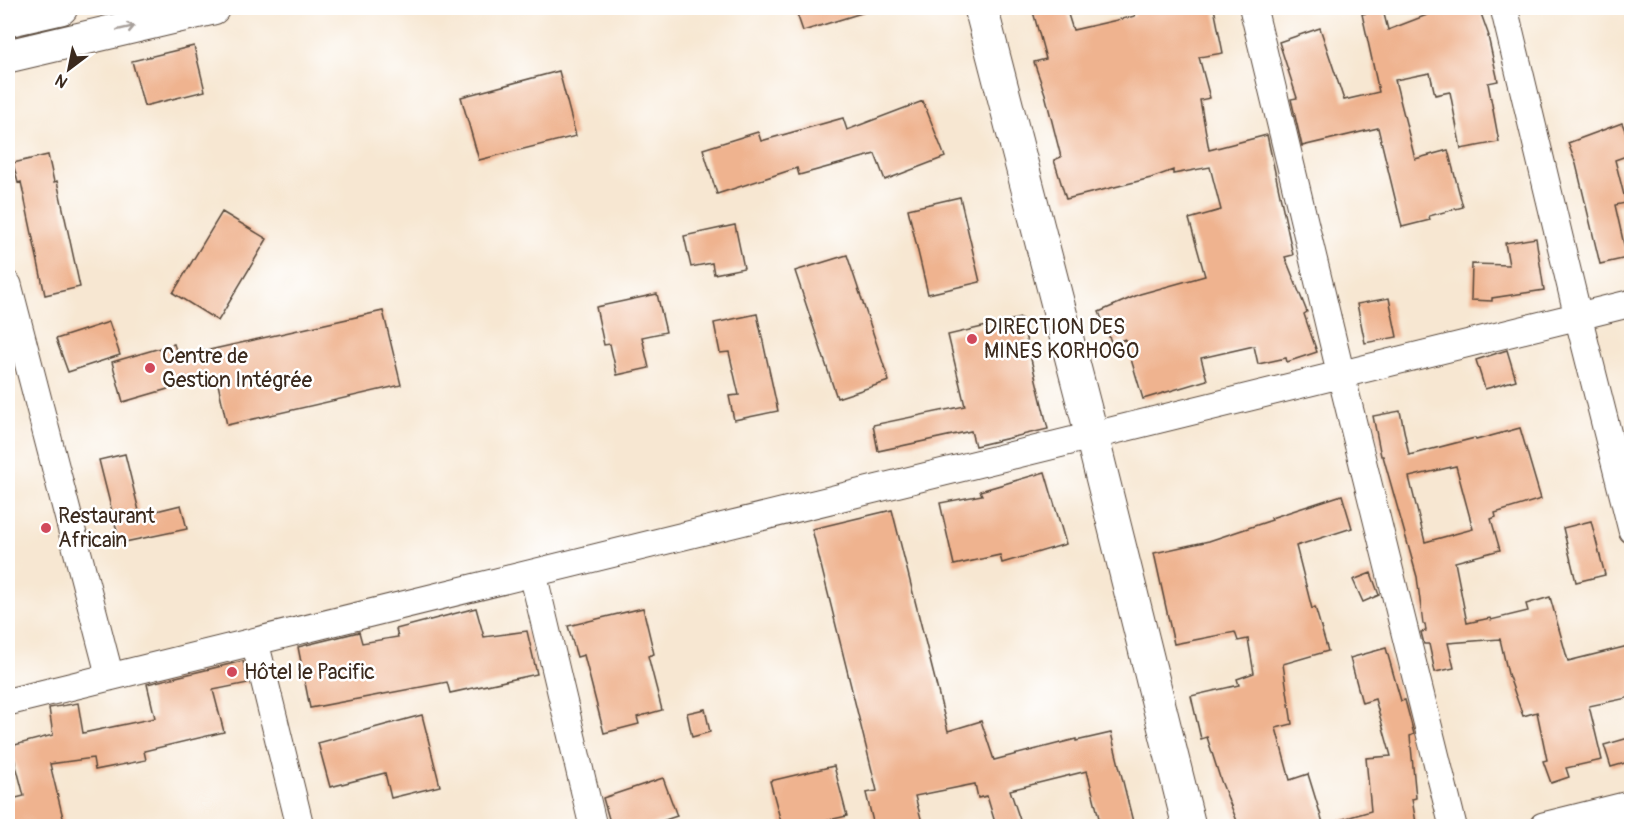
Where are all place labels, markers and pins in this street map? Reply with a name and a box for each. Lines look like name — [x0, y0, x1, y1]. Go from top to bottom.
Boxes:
place label: DIRECTION DES MINES KORHOGO — [984, 314, 1139, 365]
marker: DIRECTION DES MINES KORHOGO — [965, 332, 979, 346]
place label: Centre de Gestion Intégrée — [162, 343, 313, 394]
marker: Centre de Gestion Intégrée — [143, 361, 157, 375]
place label: Restaurant Africain — [58, 503, 156, 554]
marker: Restaurant Africain — [39, 521, 53, 535]
place label: Hôtel le Pacific — [244, 659, 375, 686]
marker: Hôtel le Pacific — [225, 665, 239, 679]

